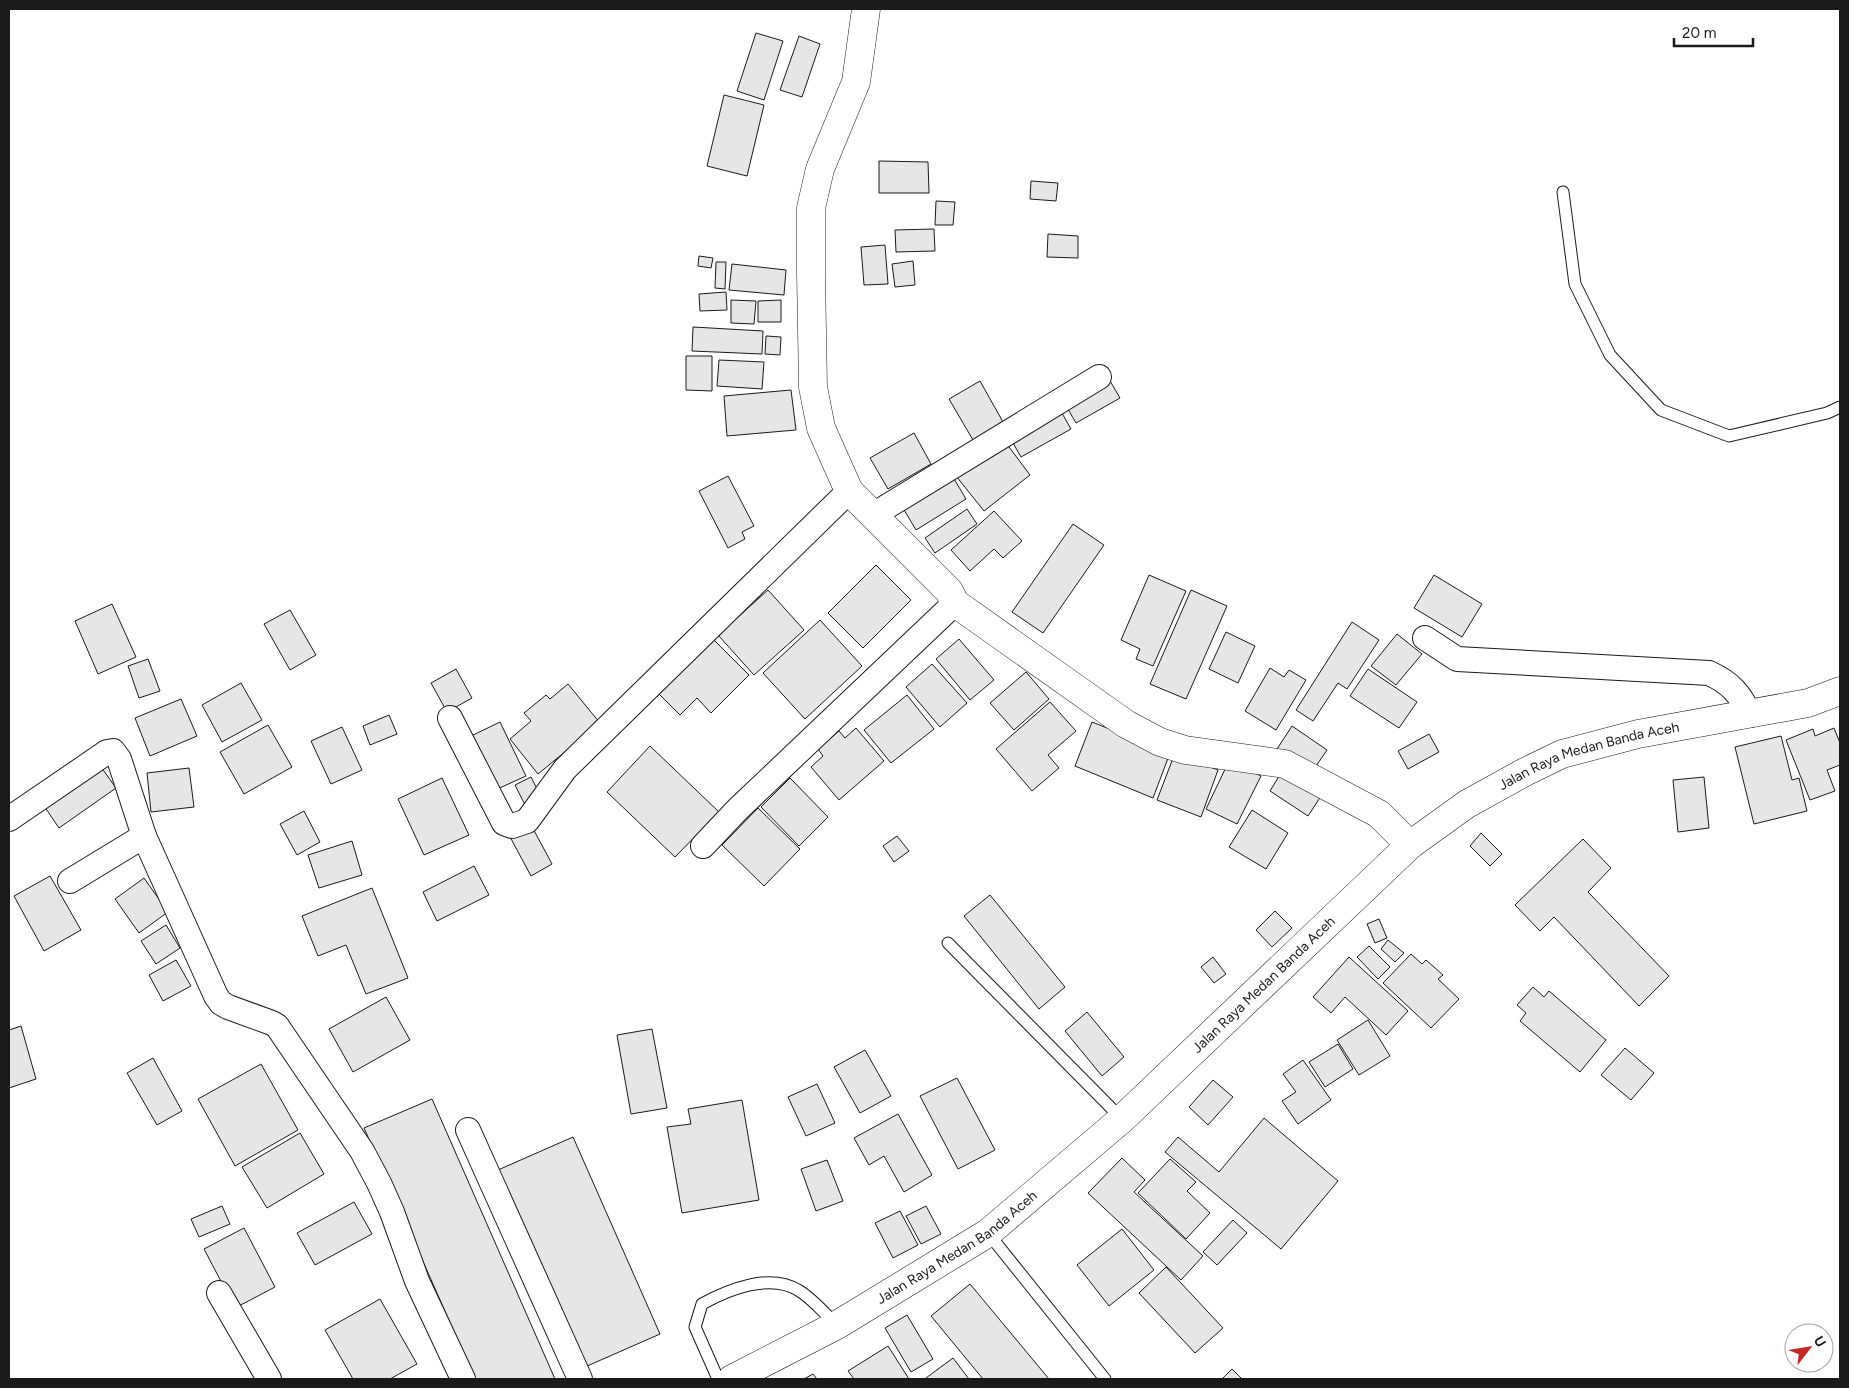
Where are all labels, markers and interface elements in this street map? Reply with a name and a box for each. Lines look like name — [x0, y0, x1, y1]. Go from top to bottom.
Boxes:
scale bar — [1674, 15, 1753, 47]
text: 20 m — [1682, 24, 1716, 42]
street label: Jalan Raya Medan Banda Aceh — [1496, 719, 1681, 794]
street label: Jalan Raya Medan Banda Aceh — [1189, 913, 1339, 1057]
street label: Jalan Raya Medan Banda Aceh — [874, 1187, 1041, 1308]
north arrow — [1784, 1323, 1834, 1373]
text: U — [1810, 1333, 1830, 1350]

